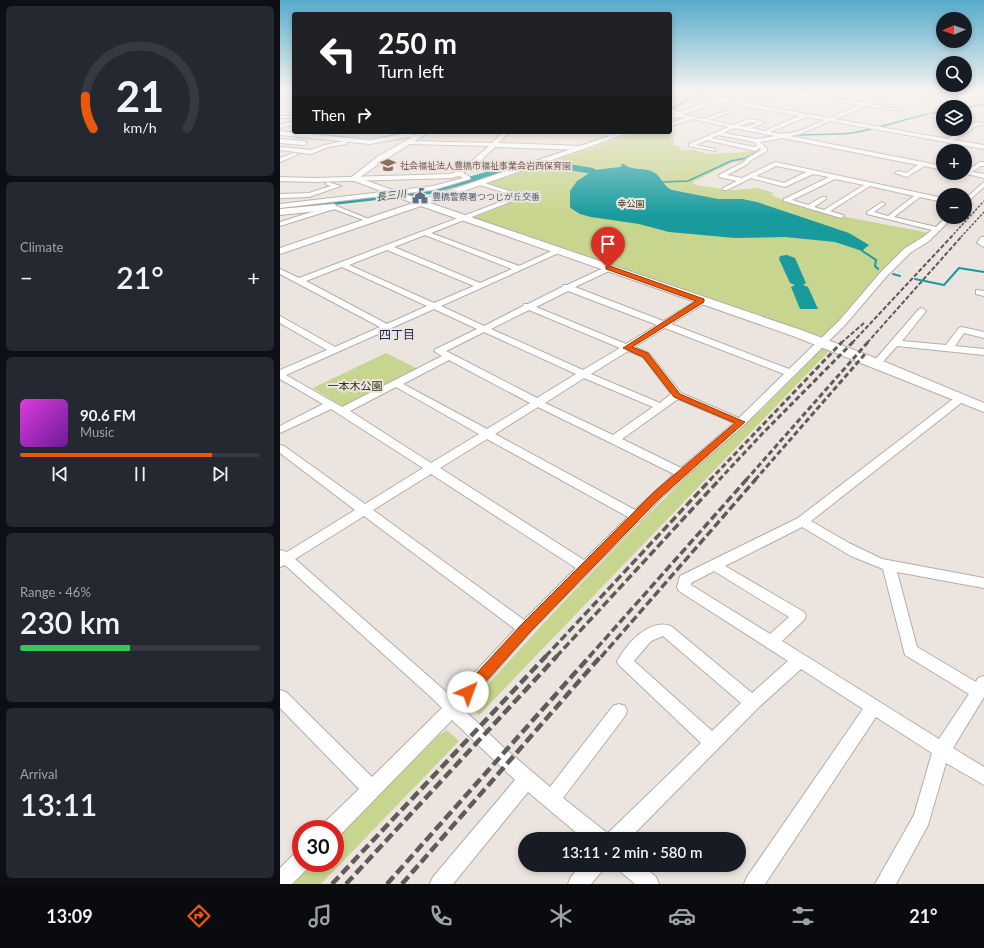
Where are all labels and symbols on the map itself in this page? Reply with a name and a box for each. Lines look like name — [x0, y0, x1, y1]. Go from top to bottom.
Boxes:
north arrow — [936, 12, 972, 48]
school or university icon: 社会福祉法人豊橋市福祉事業会岩西保育園 — [379, 156, 397, 174]
place label: 社会福祉法人豊橋市福祉事業会岩西保育園 — [400, 160, 571, 171]
water label: 長三川 — [375, 187, 408, 203]
public building icon: 豊橋警察署つつじが丘交番 — [411, 187, 429, 205]
place label: 豊橋警察署つつじが丘交番 — [432, 191, 540, 202]
park label: 幸公園 — [617, 198, 645, 209]
pin — [591, 227, 625, 268]
district label: 四丁目 — [379, 327, 415, 342]
park label: 一本木公園 — [328, 379, 383, 392]
position arrow — [447, 671, 489, 713]
speed limit sign: 30 — [292, 820, 344, 872]

